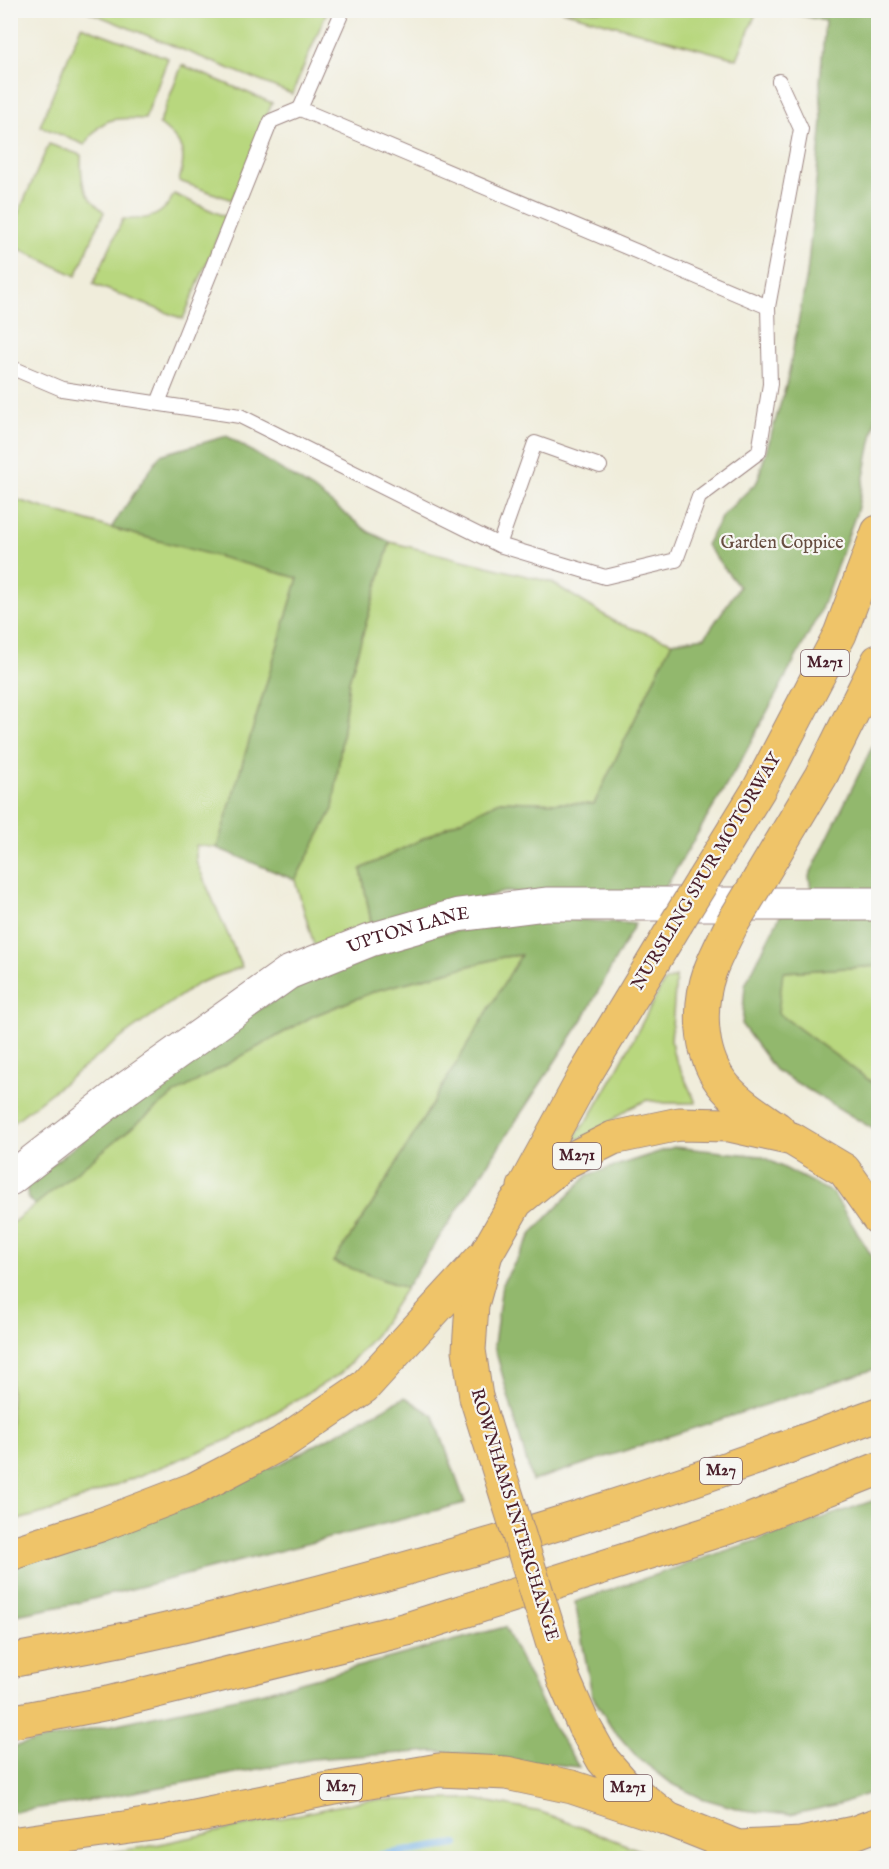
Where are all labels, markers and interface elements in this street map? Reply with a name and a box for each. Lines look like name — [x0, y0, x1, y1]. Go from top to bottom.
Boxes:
park label: Garden Coppice — [721, 532, 843, 555]
road number: M271 — [801, 650, 849, 676]
street label: NURSLING SPUR MOTORWAY — [627, 748, 788, 995]
street label: UPTON LANE — [344, 902, 471, 959]
road number: M271 — [553, 1143, 601, 1169]
street label: ROWNHAMS INTERCHANGE — [465, 1386, 563, 1644]
road number: M27 — [700, 1458, 742, 1484]
road number: M27 — [320, 1774, 362, 1800]
road number: M271 — [604, 1775, 652, 1801]

